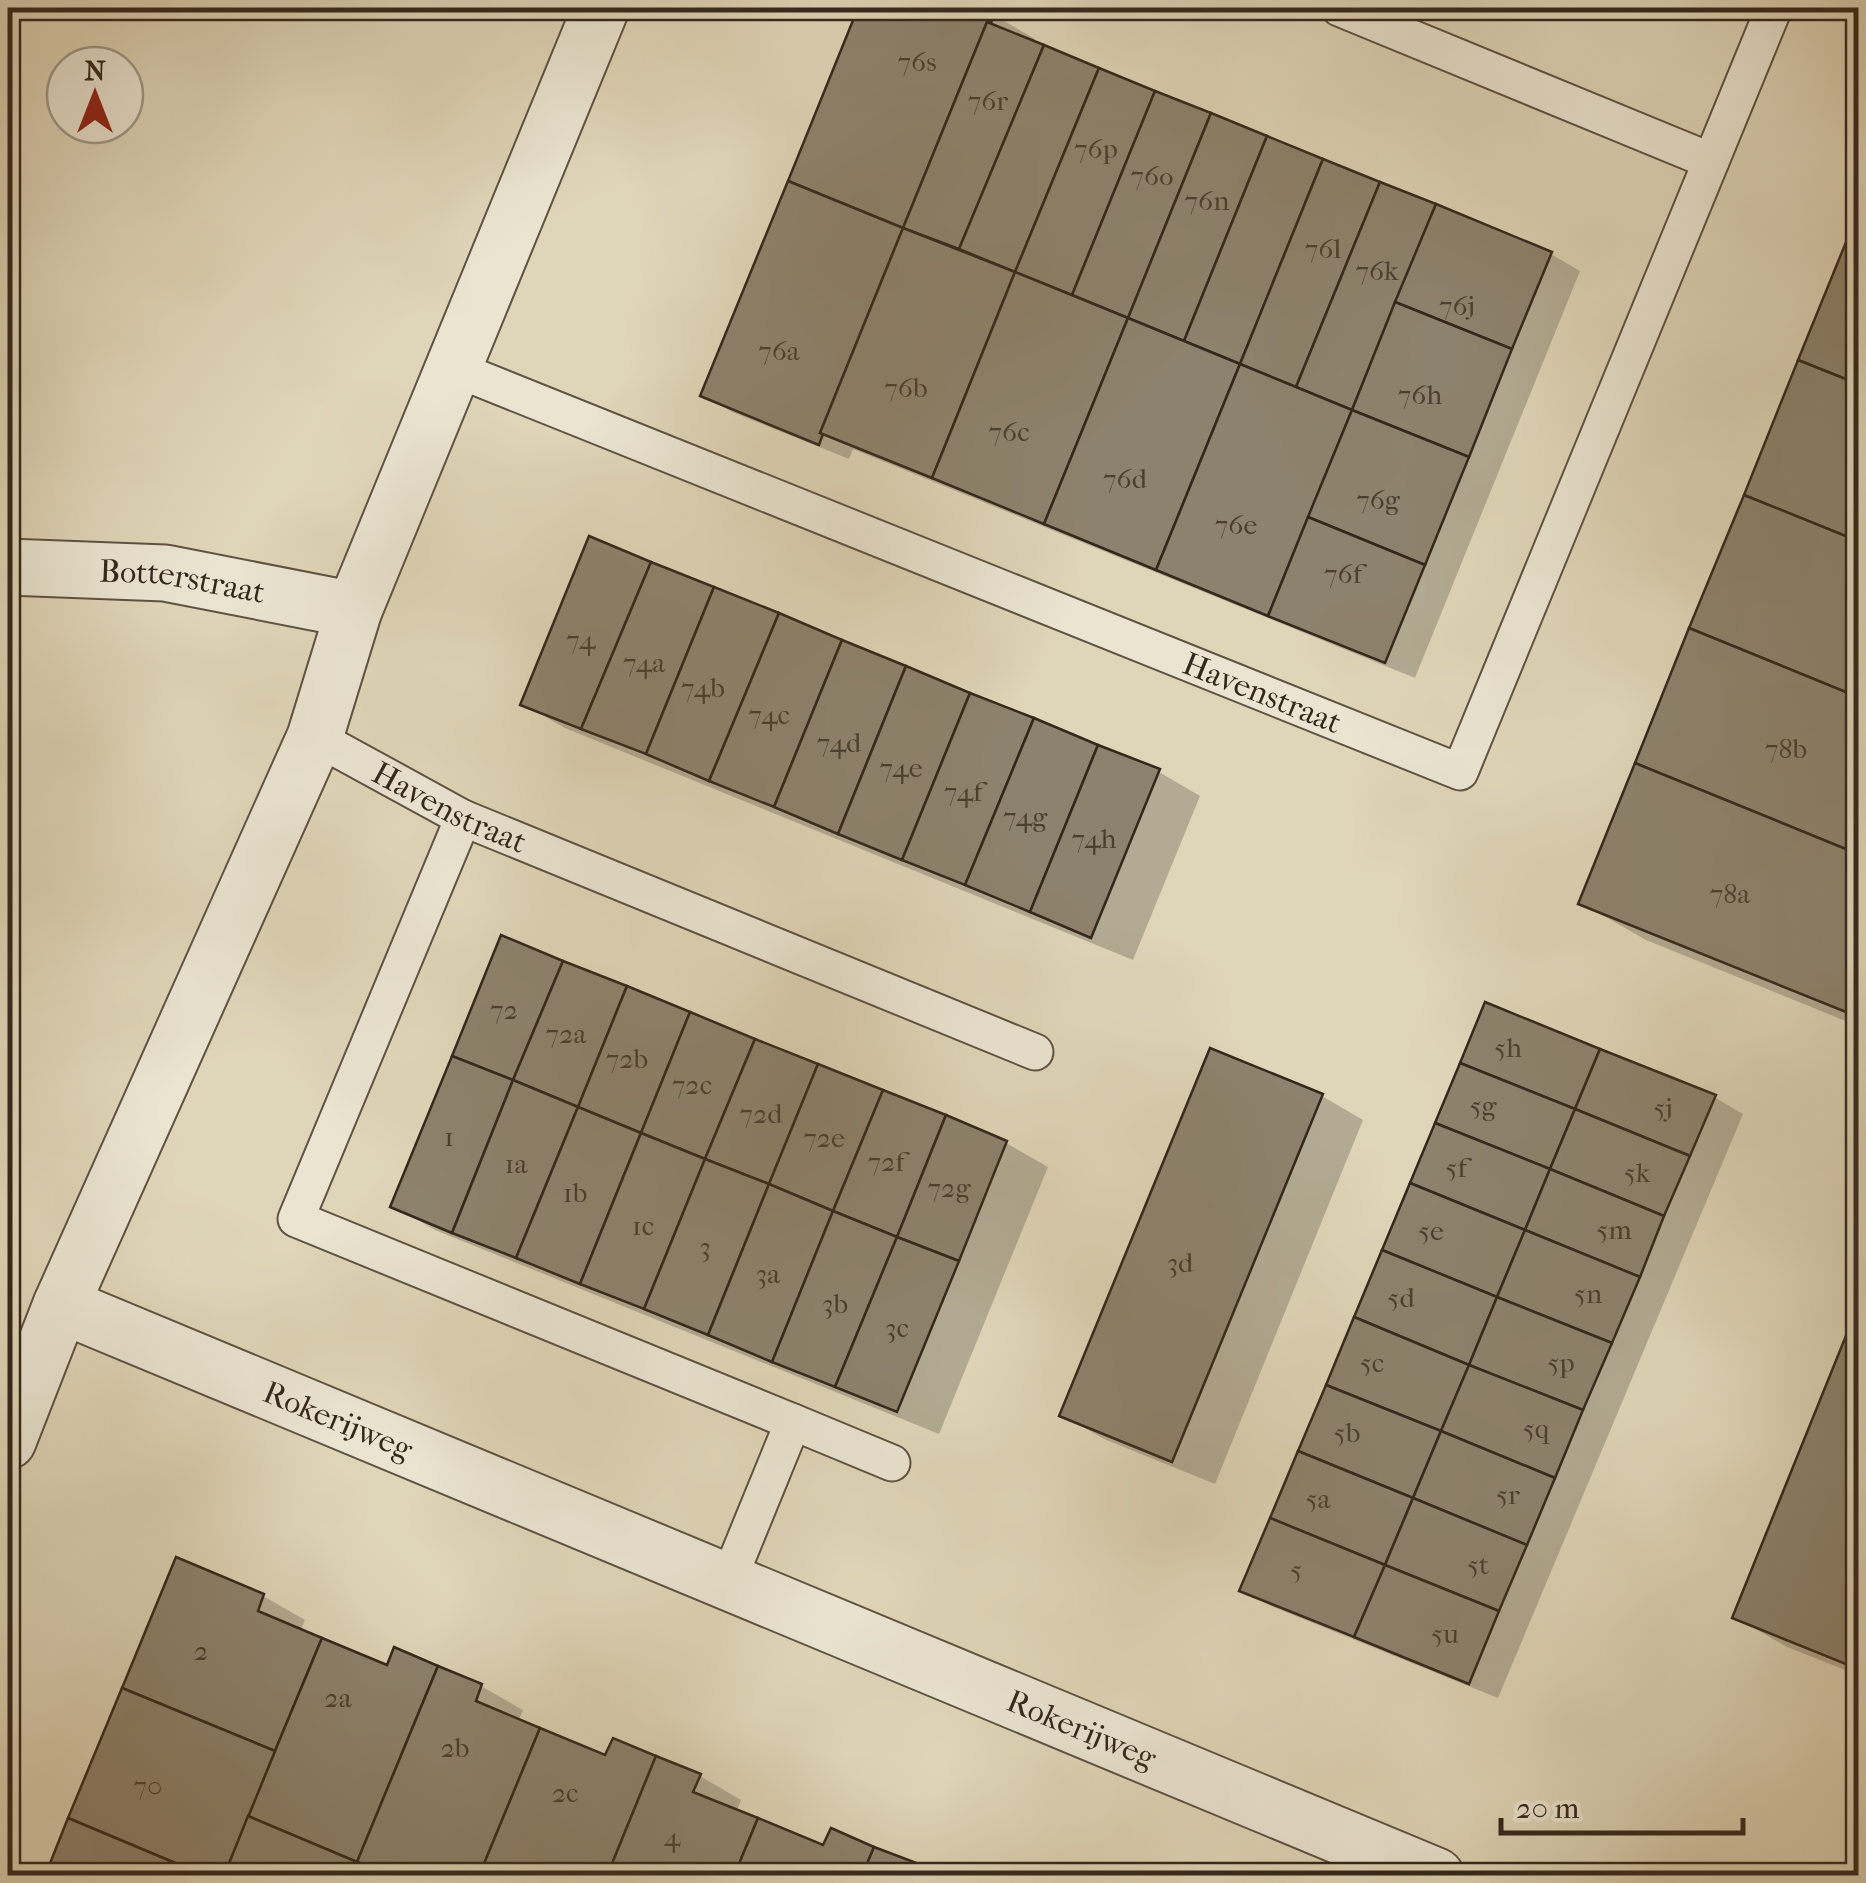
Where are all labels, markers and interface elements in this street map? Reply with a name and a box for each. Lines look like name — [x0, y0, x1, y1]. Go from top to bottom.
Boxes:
north arrow — [45, 45, 145, 145]
house number: 76s — [897, 45, 937, 78]
text: N — [84, 54, 106, 87]
house number: 76r — [968, 84, 1008, 117]
house number: 76p — [1074, 132, 1118, 165]
house number: 76o — [1131, 159, 1173, 192]
house number: 76n — [1185, 184, 1229, 217]
house number: 76l — [1305, 232, 1341, 265]
house number: 76k — [1355, 254, 1399, 287]
house number: 76j — [1439, 289, 1475, 322]
house number: 76a — [758, 334, 801, 367]
house number: 76b — [884, 371, 928, 404]
house number: 76h — [1398, 378, 1442, 411]
house number: 76c — [988, 415, 1030, 448]
house number: 76d — [1103, 462, 1148, 495]
house number: 76g — [1356, 483, 1401, 516]
house number: 76e — [1215, 508, 1257, 541]
street label: Botterstraat — [99, 553, 269, 611]
house number: 76f — [1324, 557, 1368, 590]
house number: 74 — [566, 623, 597, 656]
street label: Havenstraat — [1178, 645, 1347, 742]
house number: 74a — [623, 646, 666, 679]
house number: 74b — [681, 671, 725, 704]
house number: 74c — [748, 698, 790, 731]
house number: 74d — [817, 726, 862, 759]
house number: 78b — [1765, 732, 1807, 765]
house number: 74e — [879, 751, 923, 784]
street label: Havenstraat — [366, 754, 532, 861]
house number: 74f — [944, 775, 988, 808]
house number: 74g — [1003, 800, 1048, 833]
house number: 74h — [1071, 822, 1117, 855]
house number: 78a — [1710, 877, 1751, 910]
house number: 72 — [490, 993, 518, 1026]
house number: 72a — [546, 1017, 587, 1050]
house number: 5h — [1494, 1031, 1522, 1064]
house number: 72b — [606, 1042, 648, 1075]
house number: 72c — [672, 1068, 712, 1101]
house number: 5g — [1469, 1089, 1498, 1122]
house number: 5j — [1653, 1091, 1673, 1124]
house number: 72d — [739, 1097, 783, 1130]
house number: 1 — [444, 1120, 454, 1153]
house number: 72e — [803, 1121, 845, 1154]
house number: 72f — [867, 1145, 910, 1178]
house number: 1a — [505, 1147, 529, 1180]
house number: 5f — [1445, 1151, 1472, 1184]
house number: 5k — [1624, 1156, 1651, 1189]
house number: 72g — [928, 1171, 971, 1204]
house number: 1b — [563, 1176, 587, 1209]
house number: 1c — [632, 1209, 654, 1242]
house number: 5m — [1596, 1213, 1632, 1246]
house number: 5e — [1418, 1214, 1444, 1247]
house number: 3 — [699, 1230, 711, 1263]
house number: 3d — [1167, 1246, 1194, 1279]
house number: 3a — [756, 1257, 781, 1290]
house number: 5n — [1574, 1277, 1602, 1310]
house number: 5d — [1387, 1281, 1415, 1314]
house number: 3b — [822, 1287, 848, 1320]
house number: 3c — [885, 1311, 909, 1344]
house number: 5c — [1360, 1346, 1384, 1379]
house number: 5p — [1547, 1346, 1575, 1379]
street label: Rokerijweg — [258, 1373, 419, 1468]
house number: 5q — [1523, 1412, 1550, 1445]
house number: 5b — [1334, 1416, 1360, 1449]
house number: 5r — [1496, 1478, 1520, 1511]
house number: 5a — [1305, 1482, 1332, 1515]
house number: 5t — [1467, 1548, 1489, 1581]
house number: 5 — [1290, 1553, 1302, 1586]
house number: 5u — [1431, 1617, 1459, 1650]
house number: 2 — [194, 1634, 208, 1667]
house number: 2a — [324, 1681, 353, 1714]
street label: Rokerijweg — [1001, 1682, 1162, 1777]
house number: 2b — [440, 1731, 470, 1764]
house number: 70 — [134, 1769, 162, 1802]
scale bar — [1501, 1773, 1744, 1835]
house number: 2c — [552, 1776, 578, 1809]
text: 20 m — [1516, 1791, 1579, 1826]
house number: 4 — [664, 1820, 682, 1853]

